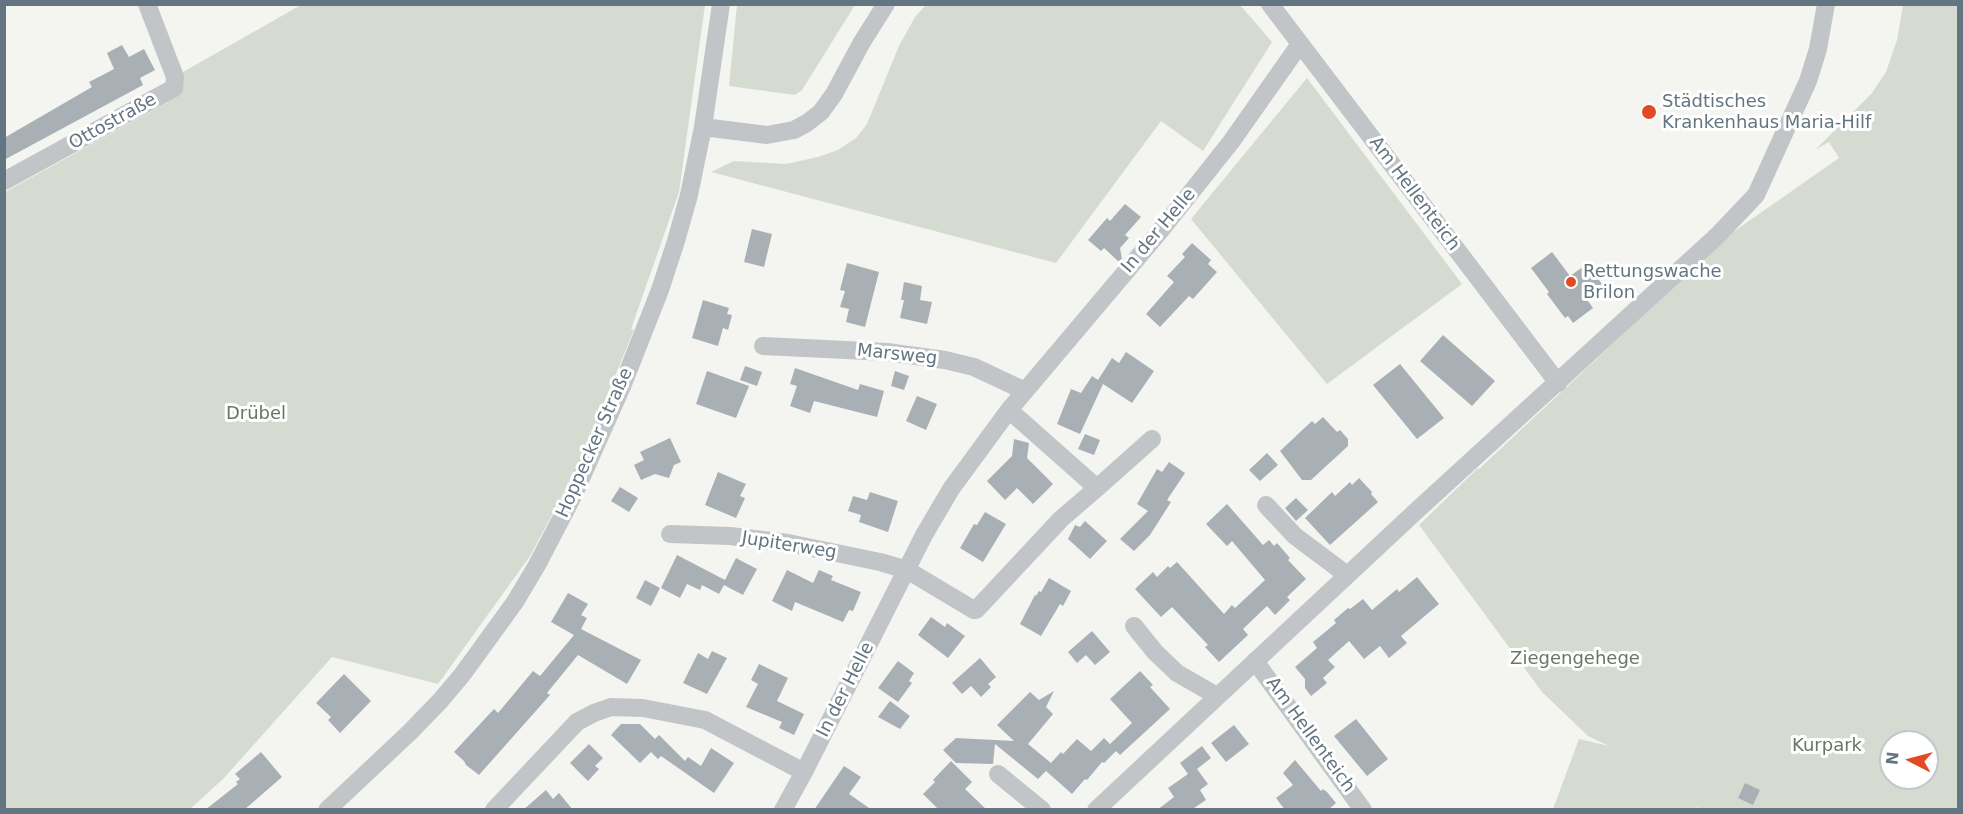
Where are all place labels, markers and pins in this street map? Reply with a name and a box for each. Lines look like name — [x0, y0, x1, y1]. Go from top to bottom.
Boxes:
place label: Städtisches Krankenhaus Maria-Hilf — [1662, 91, 1871, 134]
marker: Städtisches Krankenhaus Maria-Hilf — [1640, 103, 1658, 121]
place label: Rettungswache Brilon — [1583, 261, 1722, 304]
marker: Rettungswache Brilon — [1564, 275, 1578, 289]

